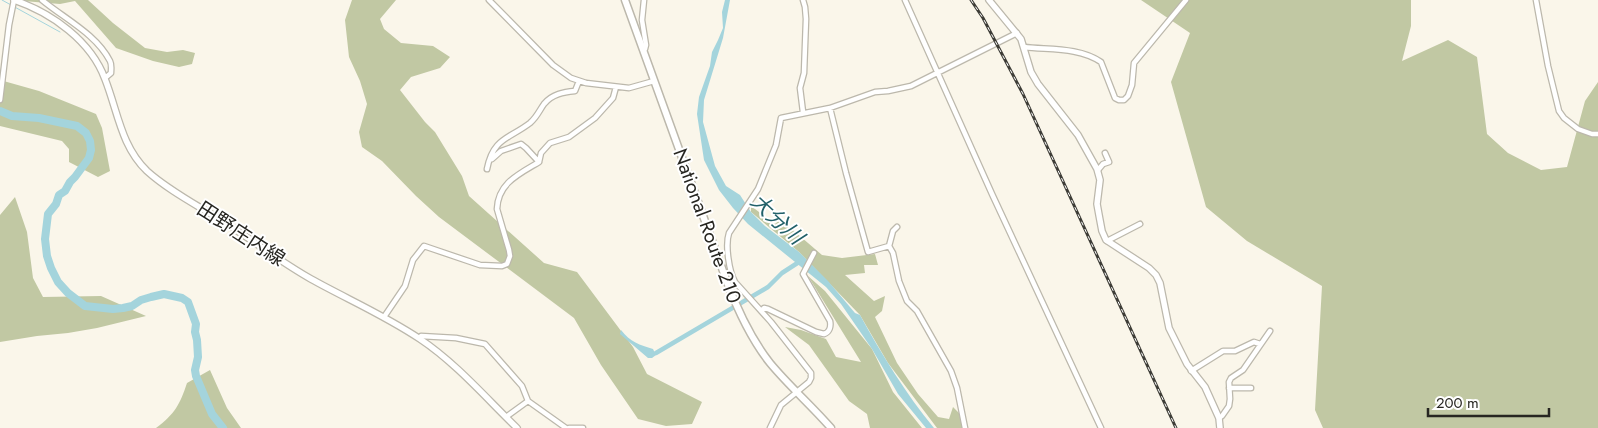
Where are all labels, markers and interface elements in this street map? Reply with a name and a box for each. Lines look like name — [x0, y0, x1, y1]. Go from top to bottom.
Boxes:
street label: National Route 210 — [666, 145, 748, 307]
water label: 大分川 — [744, 187, 812, 253]
street label: 田野庄内線 — [191, 195, 291, 273]
scale bar — [1428, 386, 1549, 418]
text: 200 m — [1436, 392, 1479, 414]

